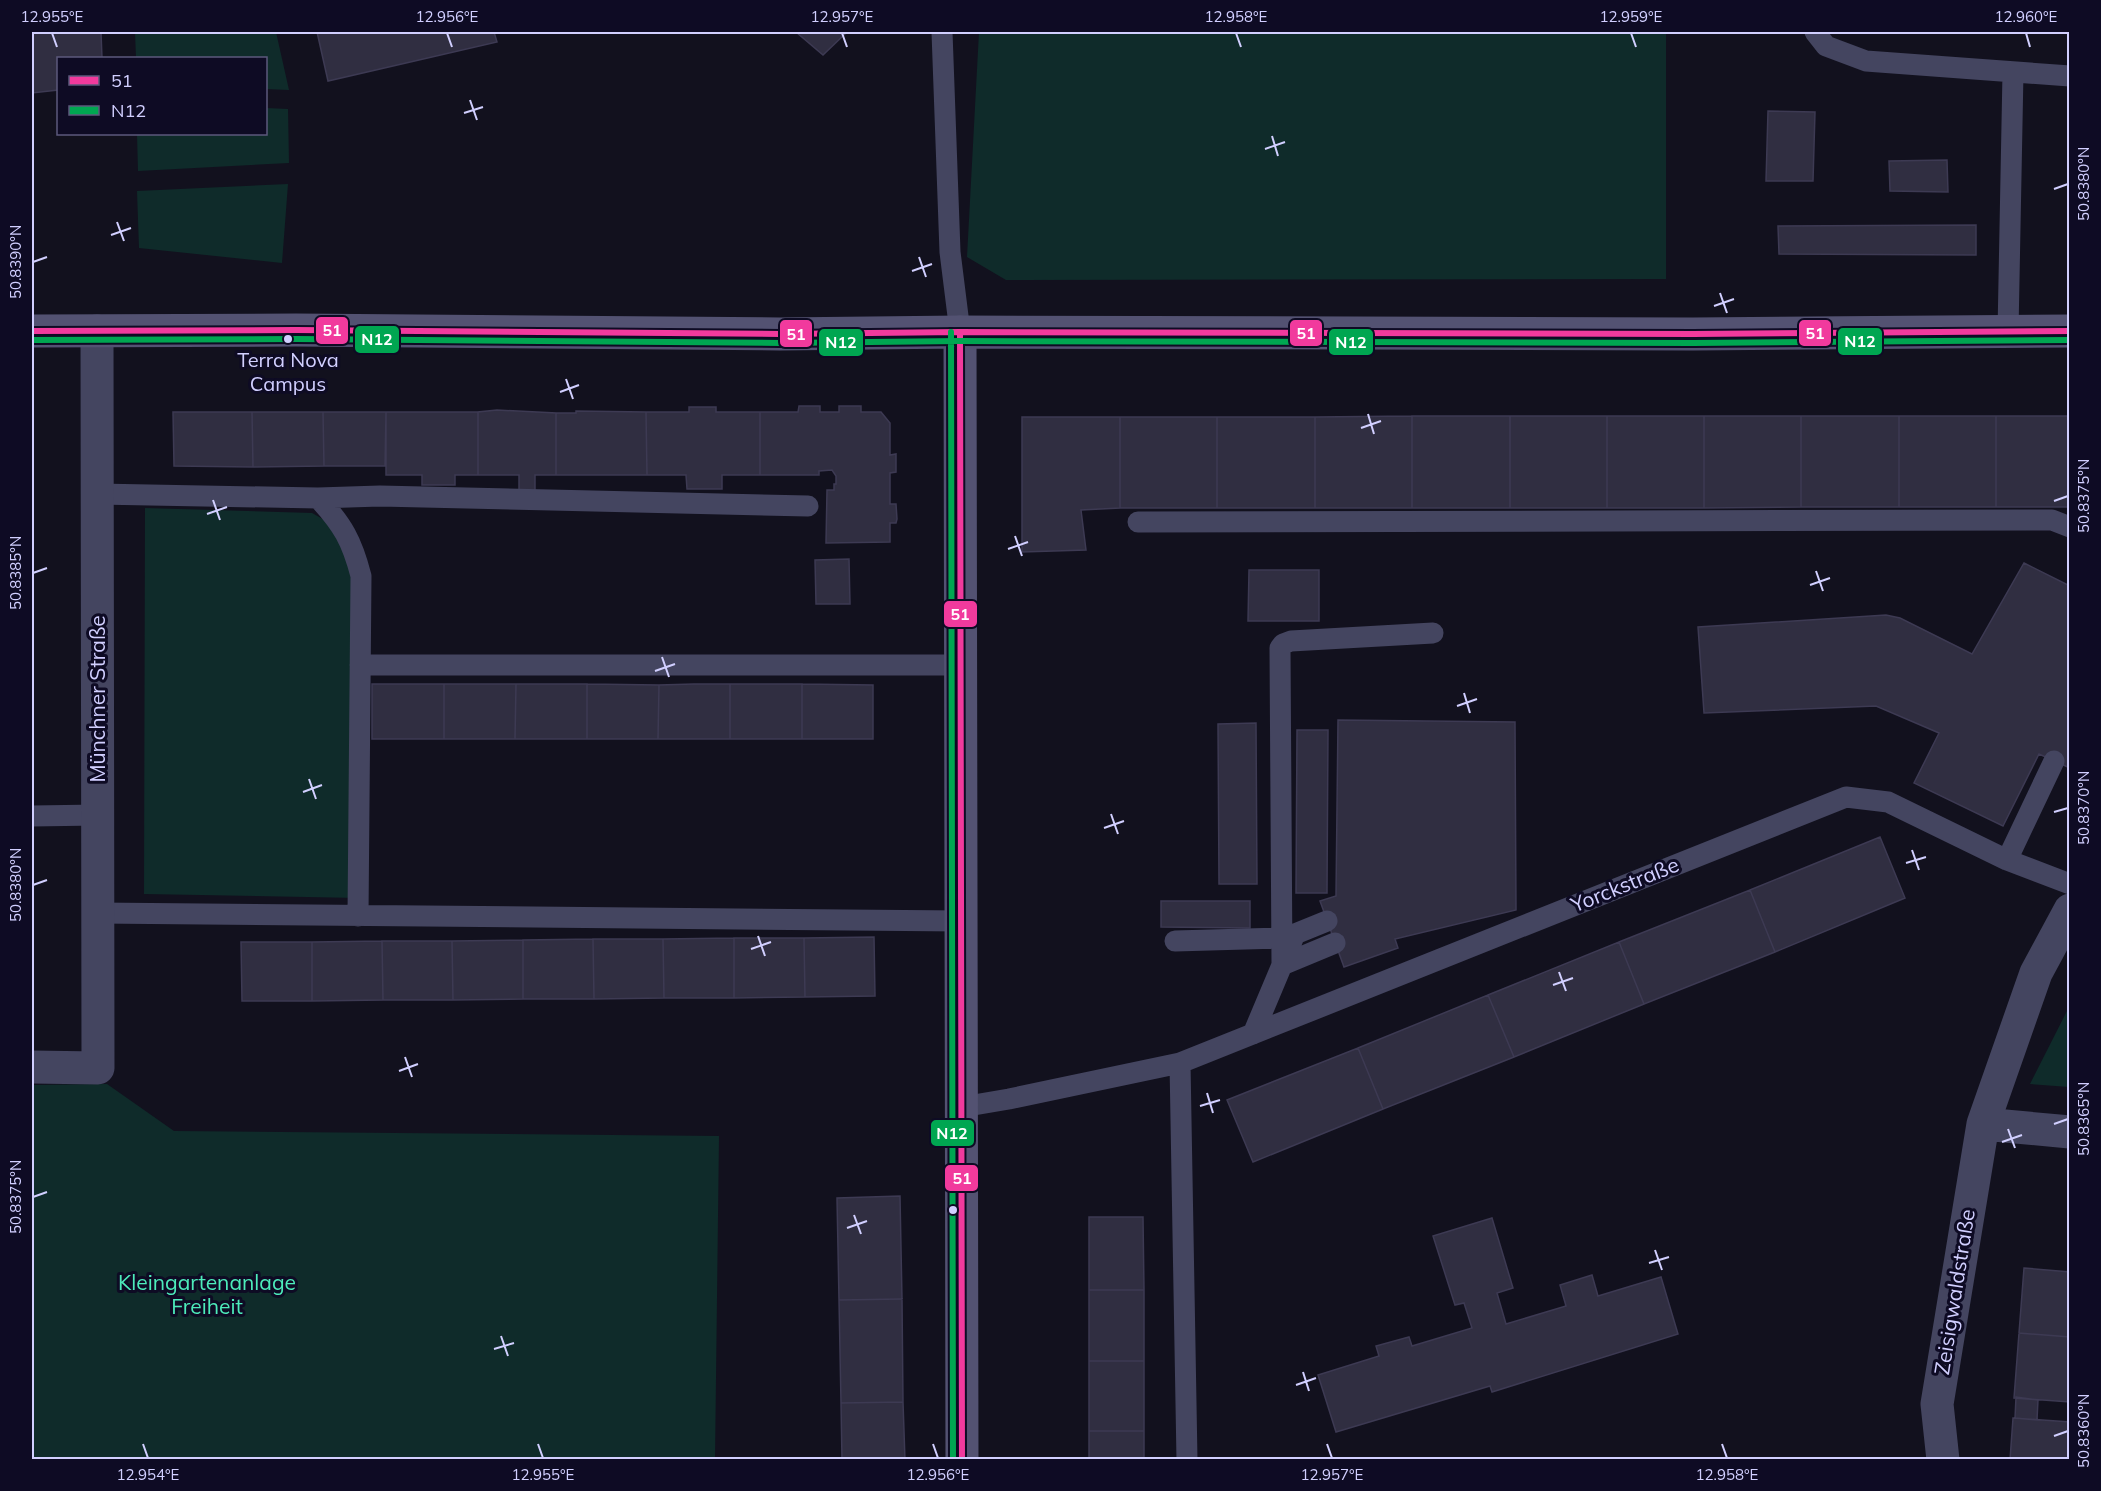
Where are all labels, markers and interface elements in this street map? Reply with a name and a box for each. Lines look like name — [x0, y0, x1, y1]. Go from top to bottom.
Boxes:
text: 12.955°E — [21, 7, 84, 26]
text: 12.956°E — [416, 7, 479, 26]
text: 12.957°E — [811, 7, 874, 26]
text: 12.958°E — [1205, 7, 1268, 26]
text: 12.959°E — [1600, 7, 1663, 26]
text: 12.960°E — [1995, 7, 2058, 26]
legend — [57, 57, 267, 135]
text: 51 — [111, 69, 133, 92]
text: N12 — [111, 99, 146, 122]
text: 50.8380°N — [2074, 147, 2093, 221]
text: 50.8390°N — [6, 225, 25, 299]
line badge: 51 — [315, 316, 349, 345]
line badge: 51 — [779, 319, 813, 348]
line badge: 51 — [1289, 319, 1323, 347]
line badge: 51 — [1798, 319, 1832, 347]
text: 51 — [322, 320, 342, 340]
text: 51 — [1296, 323, 1316, 343]
text: 51 — [1805, 323, 1825, 343]
text: 51 — [786, 324, 806, 344]
line badge: N12 — [354, 325, 400, 354]
line badge: N12 — [1837, 327, 1883, 356]
line badge: N12 — [818, 328, 864, 357]
line badge: N12 — [1328, 328, 1374, 356]
text: N12 — [361, 329, 393, 349]
text: N12 — [1844, 331, 1876, 351]
text: N12 — [825, 332, 857, 352]
text: N12 — [1335, 332, 1367, 352]
marker: Terra Nova Campus — [282, 333, 294, 345]
place label: Terra Nova Campus — [237, 347, 339, 396]
text: 50.8375°N — [2074, 459, 2093, 533]
text: 50.8385°N — [6, 536, 25, 610]
line badge: 51 — [943, 600, 978, 628]
text: 51 — [950, 604, 970, 624]
street label: Münchner Straße — [84, 615, 110, 783]
text: 50.8370°N — [2074, 771, 2093, 845]
text: 50.8380°N — [6, 848, 25, 922]
street label: Yorckstraße — [1566, 851, 1682, 918]
text: 50.8365°N — [2074, 1082, 2093, 1156]
line badge: N12 — [930, 1119, 975, 1147]
text: N12 — [936, 1123, 968, 1143]
text: 50.8375°N — [6, 1160, 25, 1234]
line badge: 51 — [944, 1164, 979, 1192]
text: 51 — [952, 1168, 972, 1188]
unlabelled marker — [947, 1204, 959, 1216]
street label: Zeisigwaldstraße — [1928, 1207, 1980, 1377]
park label: Kleingartenanlage Freiheit — [118, 1269, 296, 1319]
text: 50.8360°N — [2074, 1394, 2093, 1468]
text: 12.954°E — [117, 1465, 180, 1484]
text: 12.955°E — [512, 1465, 575, 1484]
text: 12.956°E — [907, 1465, 970, 1484]
text: 12.957°E — [1301, 1465, 1364, 1484]
text: 12.958°E — [1696, 1465, 1759, 1484]

